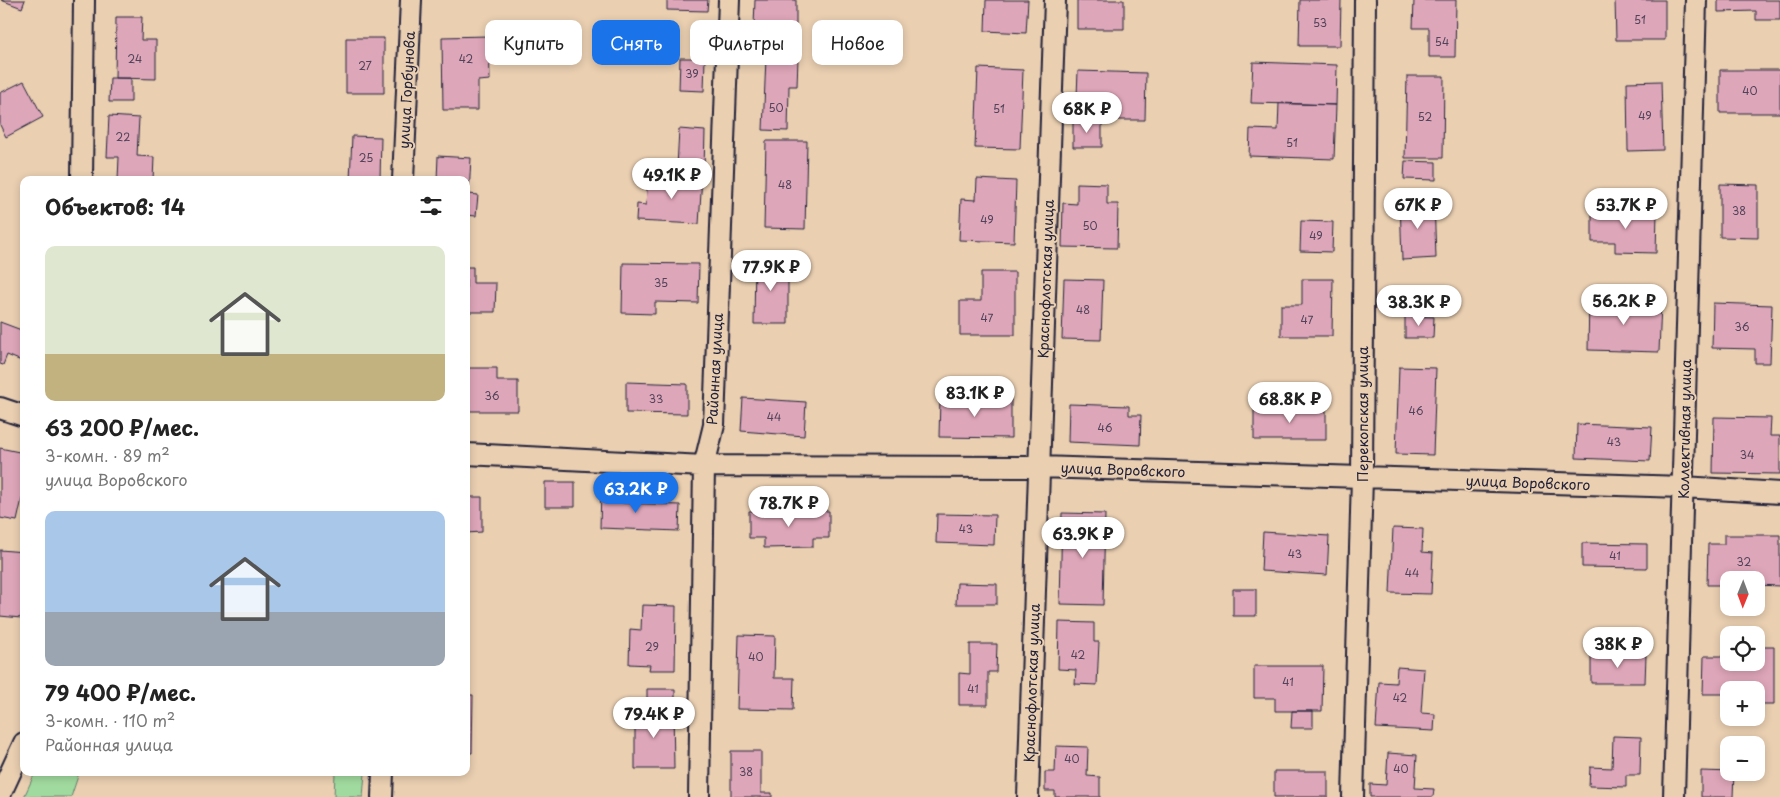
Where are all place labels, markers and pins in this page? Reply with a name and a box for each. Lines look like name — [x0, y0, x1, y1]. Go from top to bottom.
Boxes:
pin: 68K ₽ — [1052, 92, 1122, 134]
pin: 49.1K ₽ — [626, 158, 718, 200]
pin: 67K ₽ — [1383, 188, 1453, 230]
pin: 53.7K ₽ — [1580, 188, 1672, 230]
pin: 77.9K ₽ — [725, 250, 817, 292]
pin: 38.3K ₽ — [1373, 284, 1465, 327]
pin: 56.2K ₽ — [1578, 284, 1670, 326]
pin: 83.1K ₽ — [929, 376, 1021, 418]
pin: 68.8K ₽ — [1244, 382, 1336, 424]
pin: 63.2K ₽ — [590, 472, 682, 514]
pin: 78.7K ₽ — [743, 486, 835, 528]
pin: 63.9K ₽ — [1037, 516, 1129, 559]
pin: 38K ₽ — [1583, 626, 1653, 669]
pin: 79.4K ₽ — [608, 696, 700, 739]

